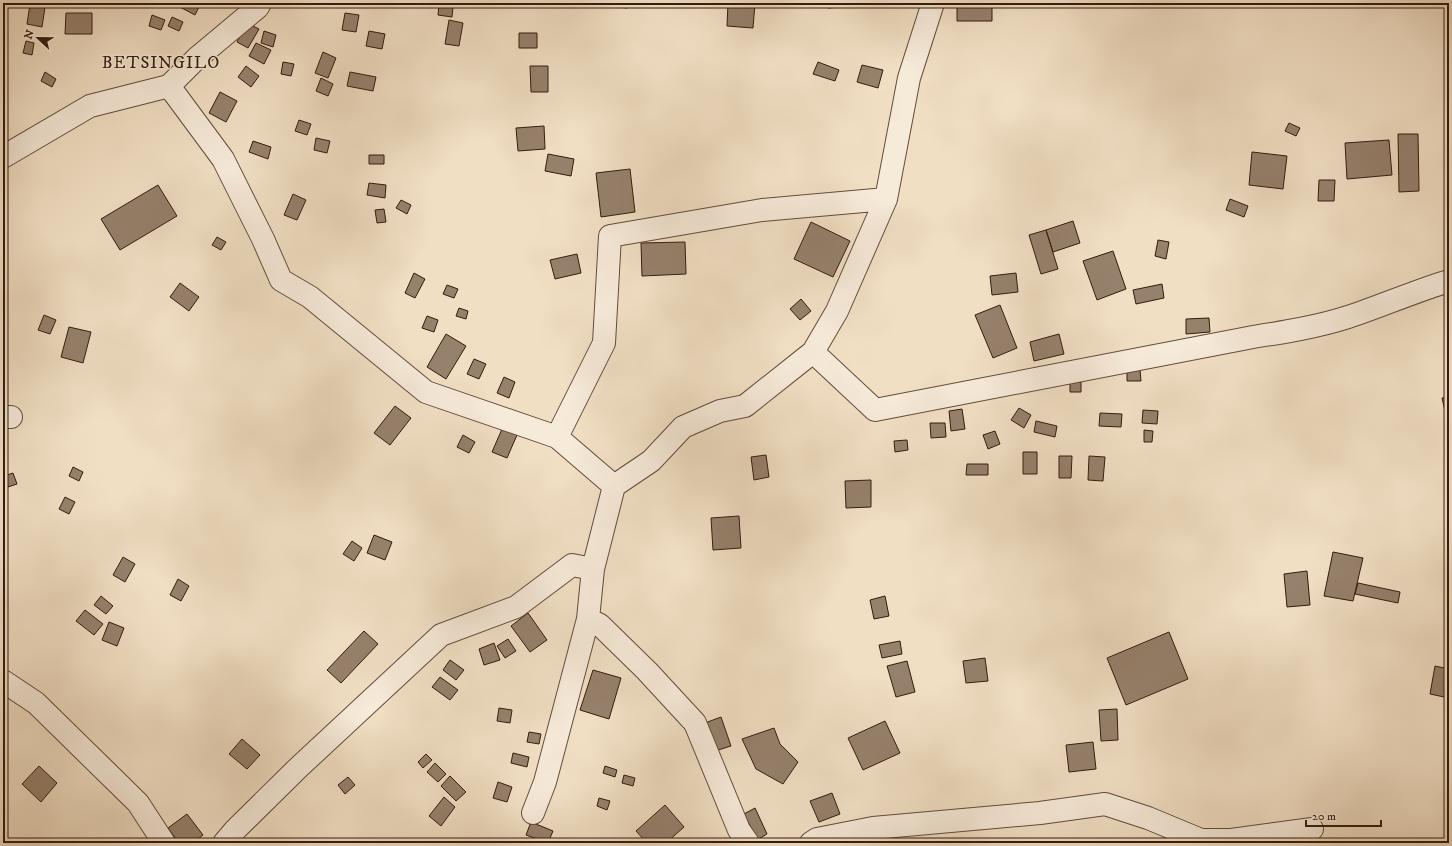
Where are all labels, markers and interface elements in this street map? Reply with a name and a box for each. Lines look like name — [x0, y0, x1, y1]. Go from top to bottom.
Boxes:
north arrow — [18, 18, 58, 58]
text: N — [21, 28, 38, 41]
district label: BETSINGILO — [102, 52, 220, 74]
scale bar — [1306, 802, 1381, 828]
text: 20 m — [1312, 809, 1336, 824]

